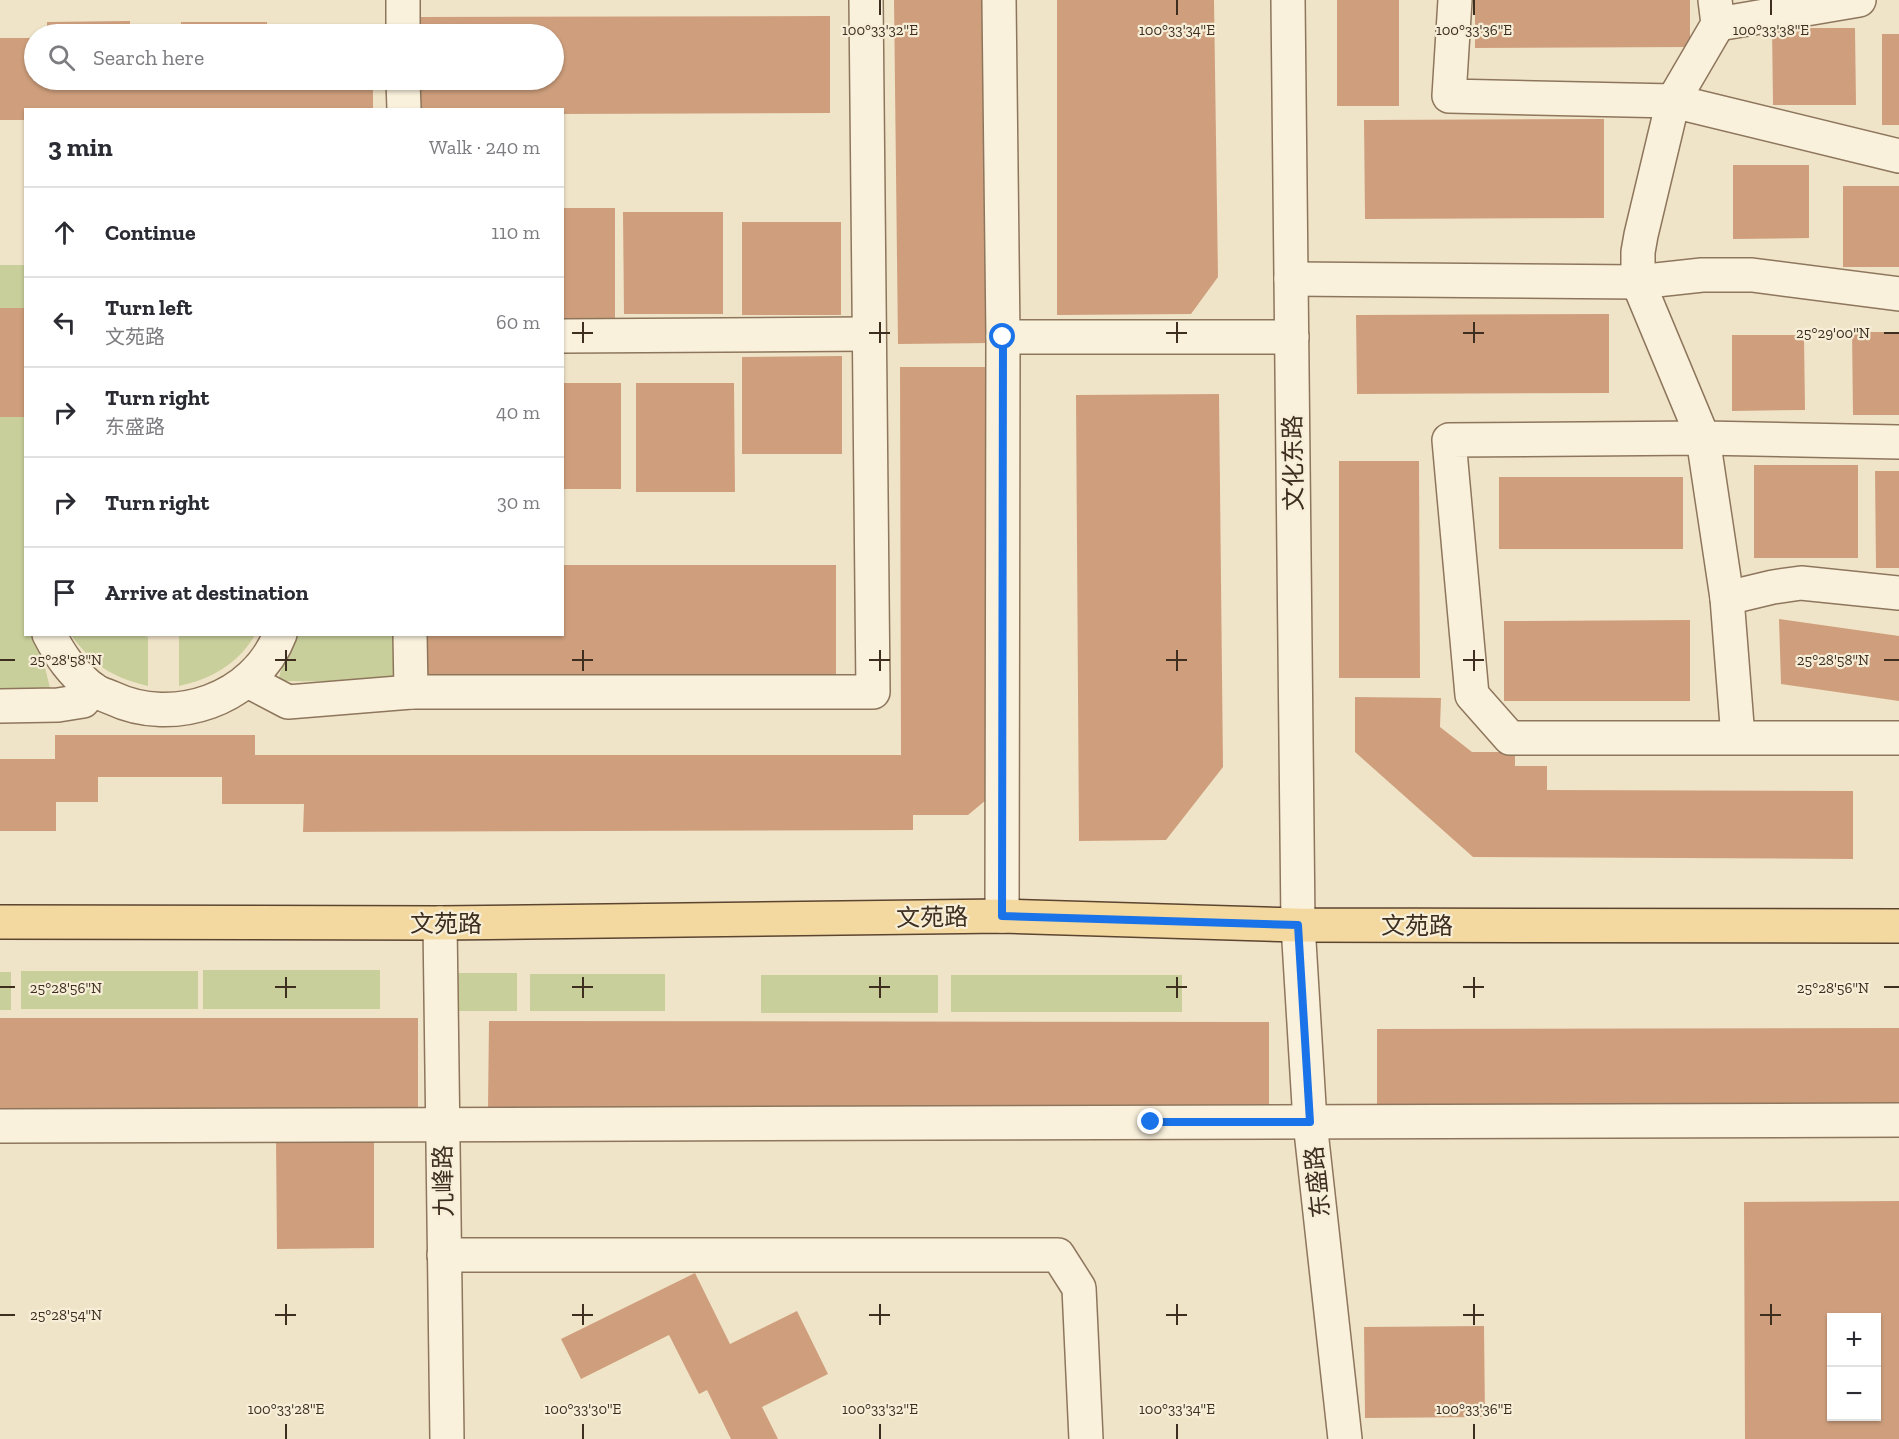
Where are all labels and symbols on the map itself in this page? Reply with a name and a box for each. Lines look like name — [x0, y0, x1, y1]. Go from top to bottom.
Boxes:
text: 100°33'32"E — [842, 21, 918, 39]
text: 100°33'34"E — [1139, 21, 1215, 39]
text: 100°33'36"E — [1436, 21, 1512, 39]
text: 100°33'38"E — [1733, 21, 1809, 39]
route start — [989, 323, 1015, 349]
text: 25°29'00"N — [1796, 324, 1870, 342]
street label: 文化东路 — [1278, 415, 1308, 511]
text: 25°28'58"N — [30, 651, 102, 669]
text: 25°28'58"N — [1797, 651, 1869, 669]
street label: 文苑路 — [896, 902, 968, 932]
street label: 文苑路 — [410, 909, 482, 938]
street label: 文苑路 — [1381, 911, 1453, 940]
text: 25°28'56"N — [30, 979, 102, 997]
text: 25°28'56"N — [1797, 979, 1869, 997]
route end — [1137, 1108, 1163, 1134]
street label: 九峰路 — [428, 1145, 458, 1217]
street label: 东盛路 — [1299, 1145, 1335, 1219]
text: 25°28'54"N — [30, 1306, 102, 1324]
text: 100°33'28"E — [248, 1400, 325, 1418]
text: 100°33'30"E — [545, 1400, 622, 1418]
text: 100°33'32"E — [842, 1400, 918, 1418]
text: 100°33'34"E — [1139, 1400, 1215, 1418]
text: 100°33'36"E — [1436, 1400, 1512, 1418]

